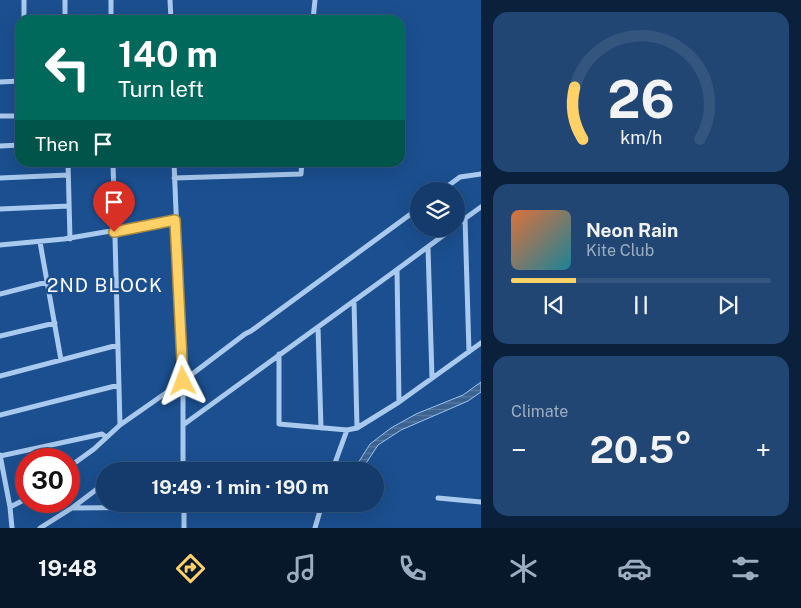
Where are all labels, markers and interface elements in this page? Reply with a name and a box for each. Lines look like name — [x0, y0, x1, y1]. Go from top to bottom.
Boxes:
text: 140 m — [118, 34, 218, 75]
icon: left — [35, 35, 100, 100]
text: 26 — [607, 69, 675, 130]
text: Turn left — [118, 76, 204, 102]
text: km/h — [620, 127, 662, 148]
icon: arrive — [89, 130, 117, 158]
text: Then — [35, 133, 79, 155]
pin — [93, 181, 135, 232]
map controls — [410, 182, 465, 237]
button: layers — [410, 182, 465, 237]
icon: arrive — [100, 188, 128, 216]
text: Neon Rain — [586, 219, 678, 241]
text: Kite Club — [586, 241, 654, 260]
district label: 2ND BLOCK — [47, 274, 163, 296]
icon: previous — [540, 291, 568, 319]
icon: pause — [627, 291, 655, 319]
icon: next — [714, 291, 742, 319]
position arrow — [156, 354, 208, 406]
text: Climate — [511, 402, 568, 421]
text: 20.5° — [590, 427, 692, 472]
text: − — [511, 433, 527, 466]
text: + — [755, 433, 771, 466]
speed limit sign: 30 — [15, 448, 80, 513]
text: 19:49 · 1 min · 190 m — [151, 476, 329, 498]
icon: directions — [173, 551, 208, 586]
icon: music — [284, 551, 319, 586]
icon: phone — [395, 551, 430, 586]
icon: climate — [506, 551, 541, 586]
icon: car — [617, 551, 652, 586]
icon: filters — [728, 551, 763, 586]
text: 19:48 — [38, 555, 97, 581]

